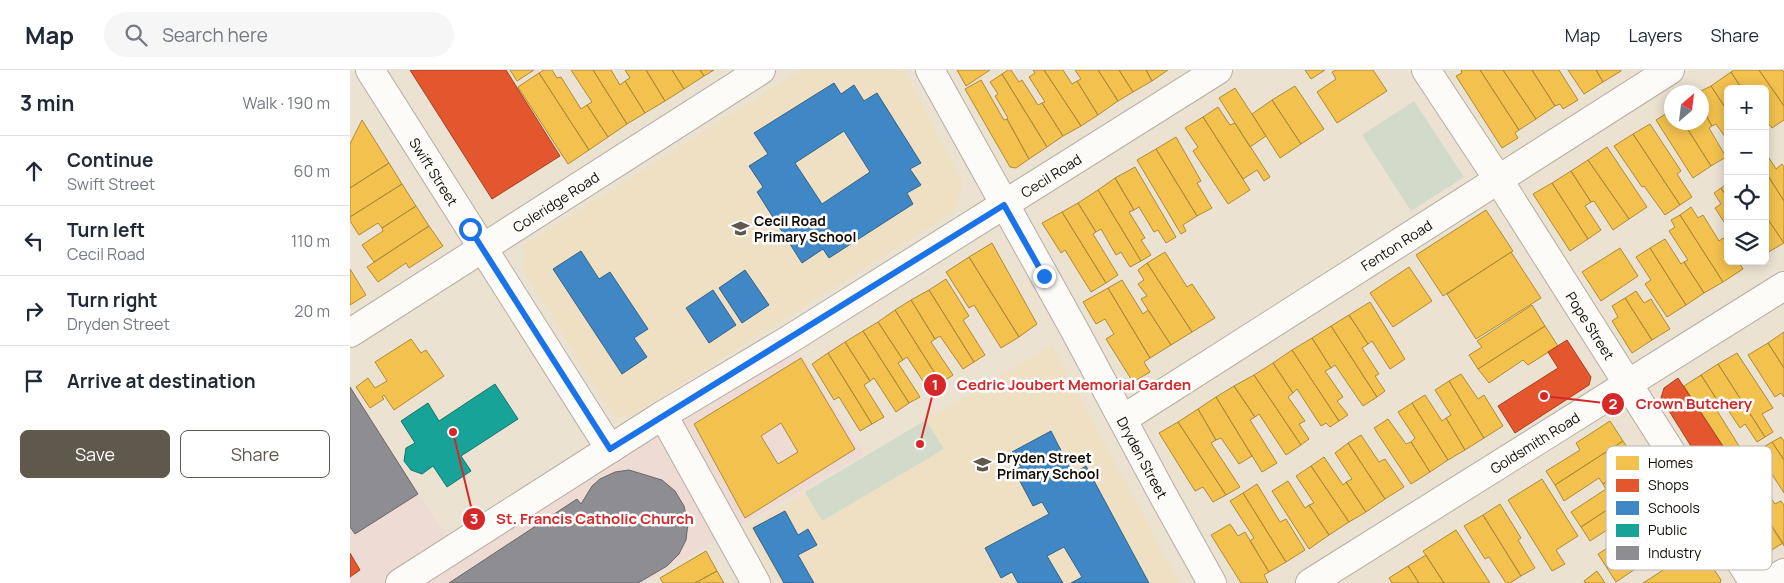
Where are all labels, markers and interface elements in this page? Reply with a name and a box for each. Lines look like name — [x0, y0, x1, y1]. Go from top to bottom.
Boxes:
search box — [104, 12, 454, 57]
text: Map — [25, 18, 74, 51]
icon: search — [122, 21, 150, 49]
text: Search here — [162, 22, 268, 48]
text: Map — [1565, 23, 1600, 47]
text: Layers — [1628, 23, 1682, 47]
text: Share — [1710, 23, 1759, 47]
north arrow — [1664, 85, 1709, 130]
map controls — [1724, 85, 1769, 265]
button: + — [1724, 85, 1769, 130]
text: 3 min — [20, 89, 74, 117]
text: Walk · 190 m — [242, 92, 330, 114]
button: − — [1724, 130, 1769, 175]
street label: Swift Street — [406, 134, 463, 209]
text: Continue — [67, 147, 153, 173]
street label: Cecil Road — [1017, 149, 1085, 201]
icon: ahead — [20, 157, 48, 185]
text: 60 m — [294, 160, 330, 182]
street label: Coleridge Road — [509, 167, 602, 236]
text: Swift Street — [67, 173, 155, 195]
button: locate — [1724, 175, 1769, 220]
place label: Cecil Road Primary School — [754, 211, 856, 246]
street label: Fenton Road — [1357, 215, 1435, 275]
text: Turn left — [67, 217, 145, 243]
route start — [459, 218, 482, 241]
school or university icon: Cecil Road Primary School — [730, 218, 750, 238]
button: layers — [1724, 220, 1769, 265]
icon: left — [20, 227, 48, 255]
text: 110 m — [291, 230, 330, 252]
text: Cecil Road — [67, 243, 145, 265]
route end — [1033, 265, 1056, 288]
text: Turn right — [67, 287, 157, 313]
street label: Pope Street — [1562, 288, 1620, 363]
icon: right — [20, 297, 48, 325]
text: 20 m — [294, 300, 330, 322]
text: Dryden Street — [67, 313, 170, 335]
icon: arrive — [20, 367, 48, 395]
text: Arrive at destination — [67, 368, 256, 394]
callout: Cedric Joubert Memorial Garden — [922, 370, 1202, 400]
text: 1 — [932, 374, 938, 395]
text: Cedric Joubert Memorial Garden — [957, 374, 1191, 395]
callout: Crown Butchery — [1601, 389, 1762, 419]
text: 2 — [1609, 393, 1618, 414]
text: Crown Butchery — [1636, 393, 1753, 414]
street label: Goldsmith Road — [1486, 407, 1583, 477]
street label: Dryden Street — [1113, 413, 1173, 502]
button: Save — [20, 430, 170, 478]
button: Share — [180, 430, 330, 478]
legend — [1606, 446, 1772, 570]
place label: Dryden Street Primary School — [997, 448, 1099, 483]
text: Homes — [1648, 453, 1693, 472]
school or university icon: Dryden Street Primary School — [973, 455, 993, 475]
text: Shops — [1648, 475, 1689, 494]
text: Schools — [1648, 498, 1700, 517]
callout: St. Francis Catholic Church — [462, 504, 704, 534]
text: 3 — [470, 508, 478, 529]
text: St. Francis Catholic Church — [496, 508, 694, 529]
text: Public — [1648, 520, 1688, 539]
text: Industry — [1648, 543, 1702, 562]

